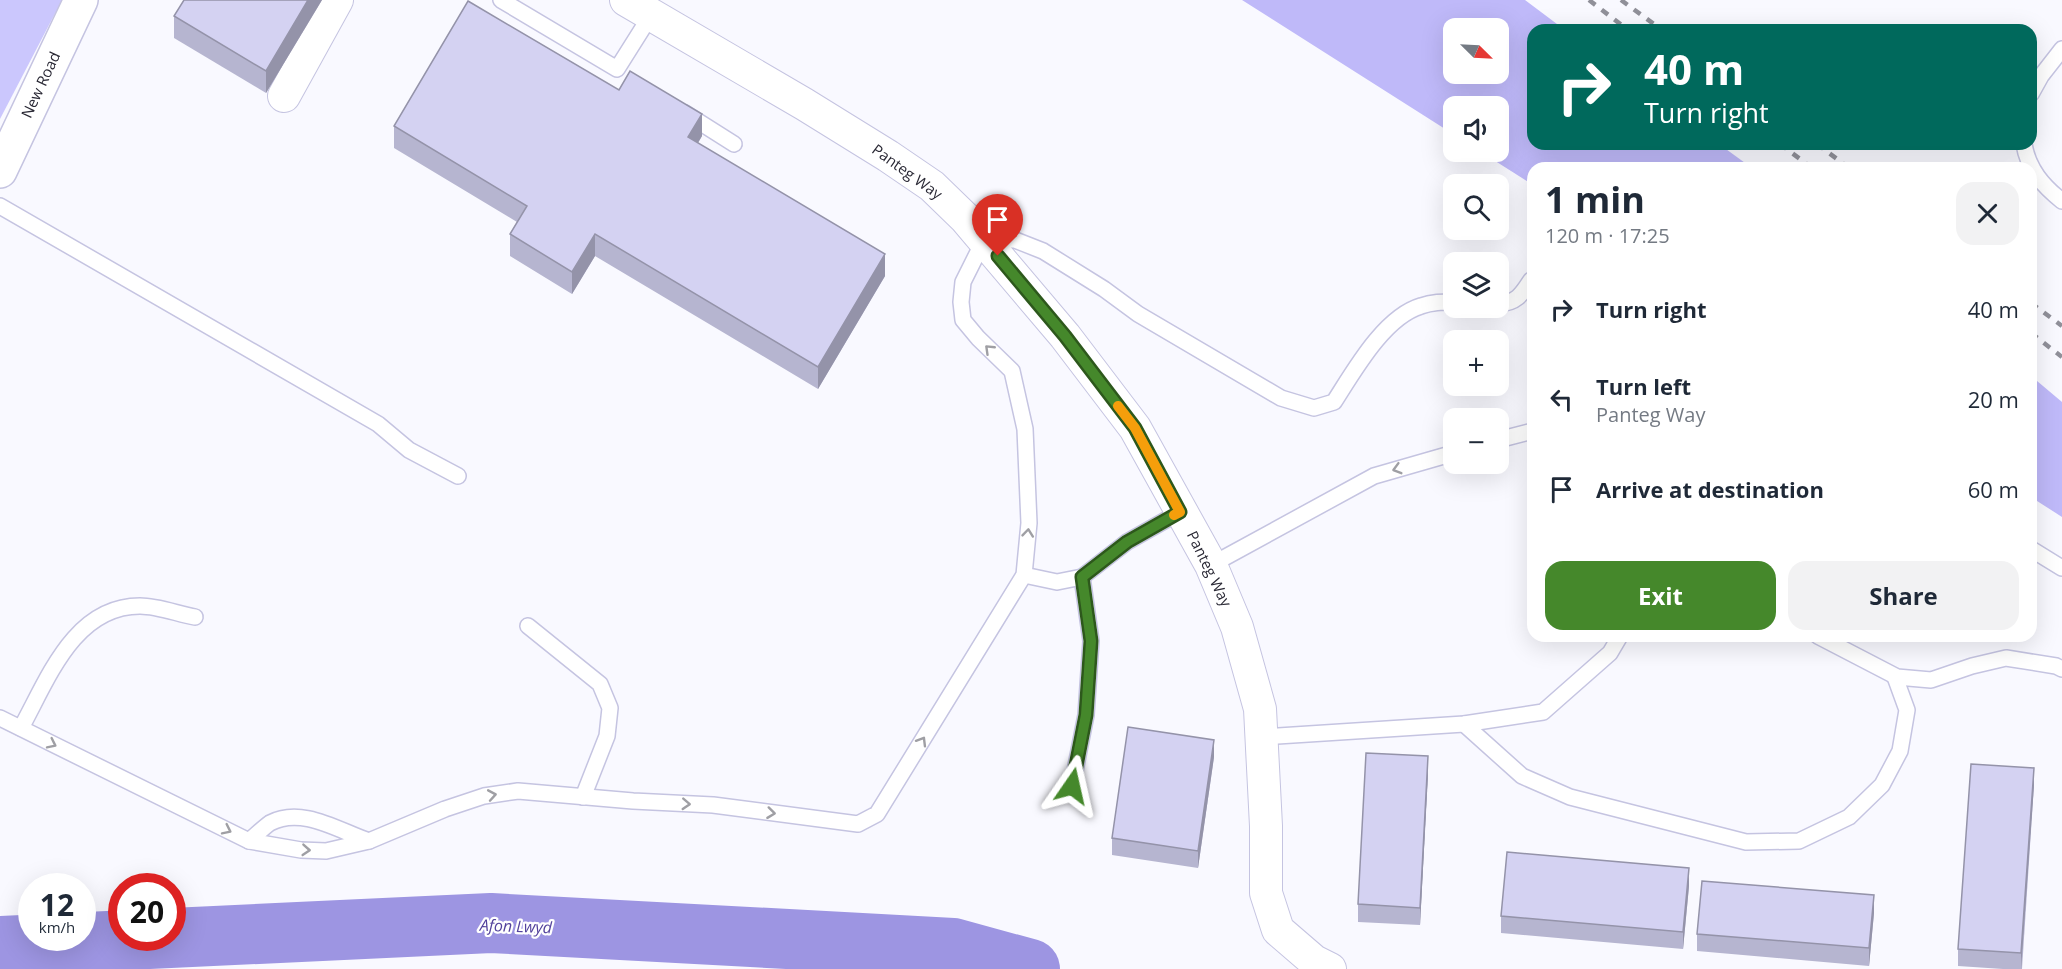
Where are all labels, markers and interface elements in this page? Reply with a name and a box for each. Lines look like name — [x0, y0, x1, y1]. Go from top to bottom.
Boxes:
north arrow — [1443, 18, 1509, 84]
map controls — [1443, 18, 1509, 474]
text: 40 m — [1644, 40, 1744, 97]
street label: New Road — [16, 48, 64, 121]
icon: right — [1545, 48, 1623, 126]
text: Turn right — [1644, 94, 1769, 131]
button: sound — [1443, 96, 1509, 162]
street label: Panteg Way — [869, 139, 947, 204]
button: search — [1443, 174, 1509, 240]
text: 1 min — [1545, 175, 1645, 224]
button: close — [1956, 182, 2019, 245]
pin — [972, 194, 1023, 256]
icon: arrive — [981, 203, 1014, 236]
text: 120 m · 17:25 — [1545, 222, 1670, 249]
button: layers — [1443, 252, 1509, 318]
icon: right — [1545, 293, 1578, 326]
text: Turn right — [1596, 294, 1707, 324]
text: 40 m — [1968, 294, 2019, 324]
button: + — [1443, 330, 1509, 396]
one-way arrow — [986, 345, 996, 356]
text: Turn left — [1596, 371, 1691, 401]
icon: left — [1545, 383, 1578, 416]
text: 20 m — [1968, 384, 2019, 414]
text: Panteg Way — [1596, 401, 1705, 428]
button: − — [1443, 408, 1509, 474]
one-way arrow — [1392, 462, 1403, 474]
icon: arrive — [1545, 473, 1578, 506]
text: Arrive at destination — [1596, 474, 1824, 504]
text: 60 m — [1968, 474, 2019, 504]
street label: Panteg Way — [1183, 527, 1237, 610]
one-way arrow — [1021, 529, 1034, 538]
button: Exit — [1545, 561, 1776, 630]
button: Share — [1788, 561, 2019, 630]
one-way arrow — [46, 736, 57, 748]
one-way arrow — [914, 737, 926, 747]
position arrow — [1040, 754, 1104, 818]
one-way arrow — [486, 789, 496, 802]
one-way arrow — [681, 798, 690, 811]
one-way arrow — [767, 806, 776, 819]
one-way arrow — [221, 823, 232, 835]
one-way arrow — [302, 843, 311, 856]
speed limit sign: 20 — [108, 873, 186, 951]
text: 12 — [40, 884, 74, 925]
water label: Afon Lwyd — [479, 914, 553, 938]
text: km/h — [39, 917, 75, 937]

